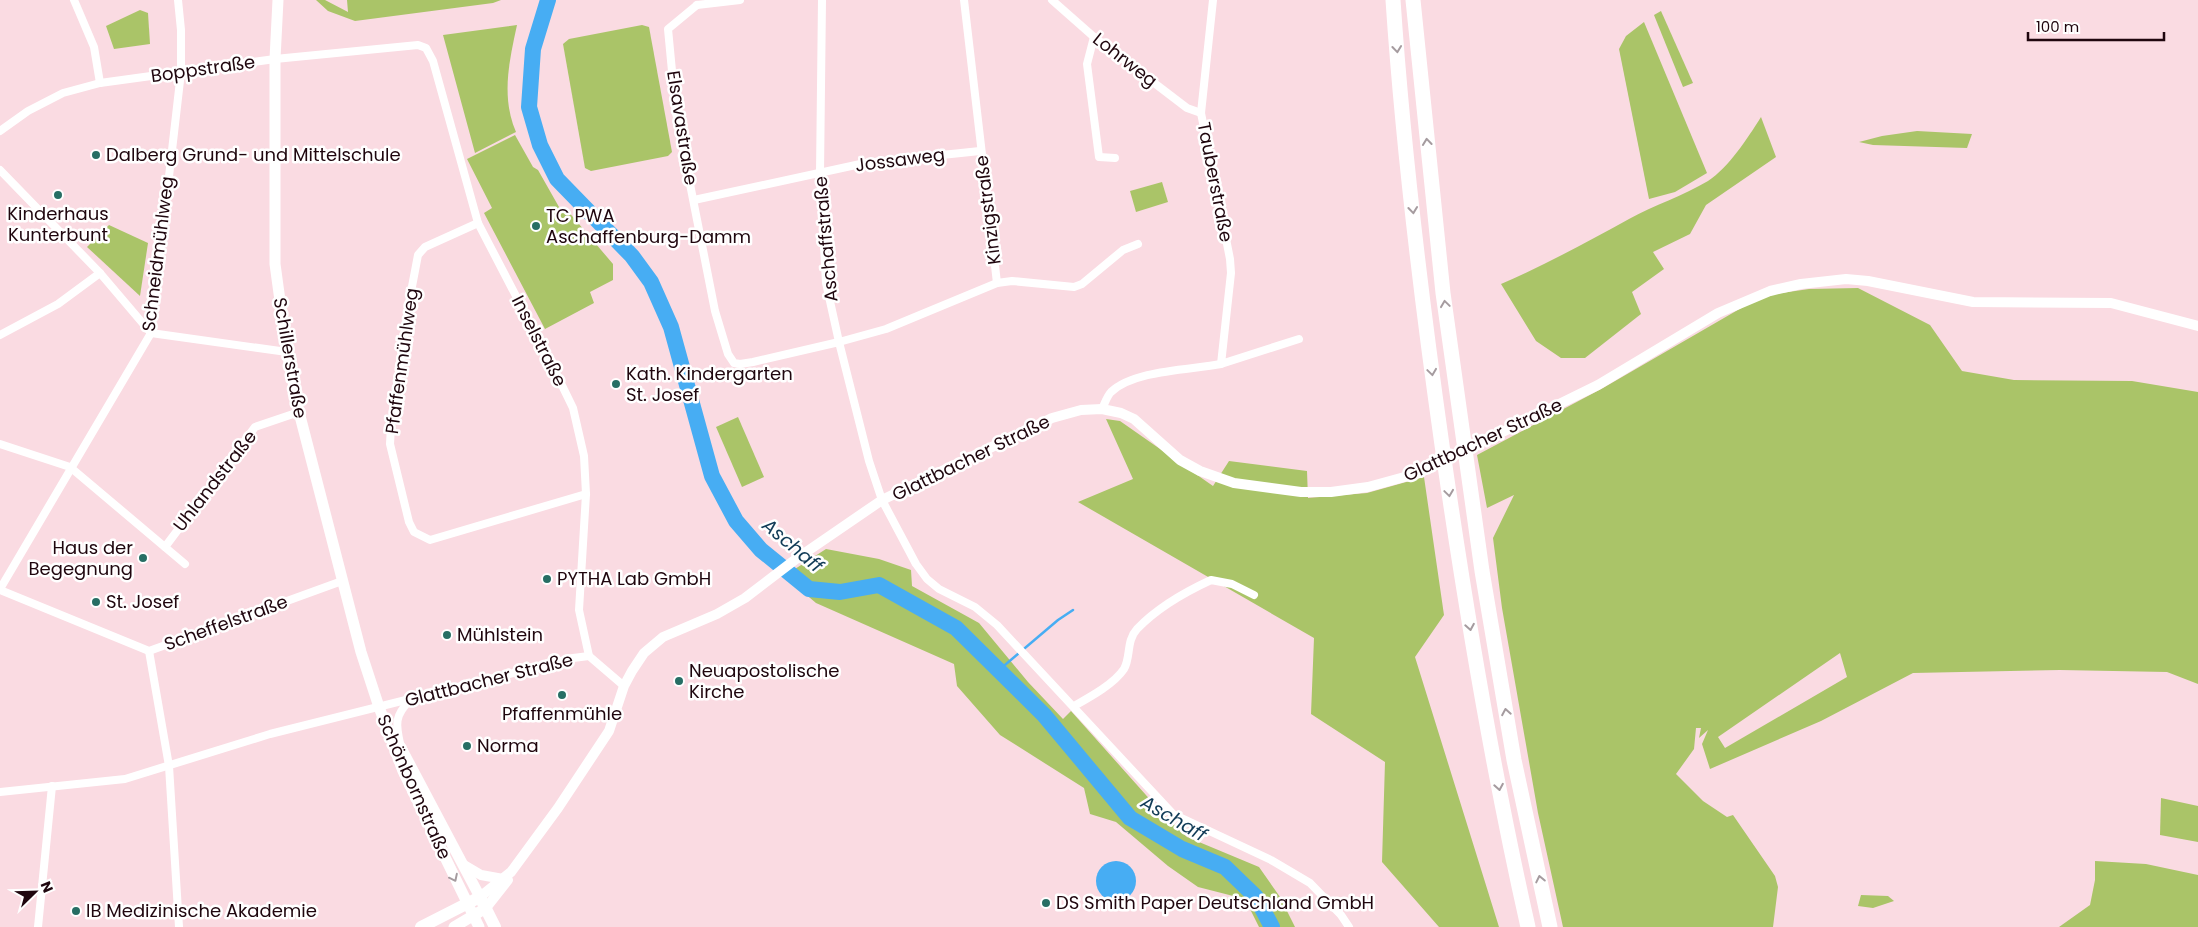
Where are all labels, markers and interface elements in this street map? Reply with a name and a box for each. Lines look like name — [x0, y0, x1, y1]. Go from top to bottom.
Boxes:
scale bar — [2028, 10, 2164, 42]
text: 100 m — [2036, 16, 2079, 37]
street label: Lohrweg — [1088, 26, 1163, 93]
one-way arrow — [1391, 45, 1402, 53]
street label: Boppstraße — [149, 49, 257, 88]
street label: Elsavastraße — [661, 69, 704, 187]
street label: Tauberstraße — [1192, 120, 1239, 244]
one-way arrow — [1422, 138, 1433, 146]
place label: Dalberg Grund- und Mittelschule — [106, 142, 401, 167]
street label: Jossaweg — [854, 142, 946, 177]
marker: Dalberg Grund- und Mittelschule — [90, 149, 102, 161]
street label: Kinzigstraße — [968, 154, 1007, 266]
street label: Schneidmühlweg — [136, 175, 179, 333]
street label: Aschaffstraße — [808, 175, 843, 303]
marker: Kinderhaus Kunterbunt — [52, 189, 64, 201]
place label: Kinderhaus Kunterbunt — [7, 201, 109, 247]
place label: TC PWA Aschaffenburg-Damm — [546, 203, 751, 249]
one-way arrow — [1407, 207, 1418, 215]
marker: TC PWA Aschaffenburg-Damm — [530, 220, 542, 232]
street label: Pfaffenmühlweg — [379, 286, 424, 436]
street label: Inselstraße — [506, 291, 573, 391]
street label: Schillerstraße — [268, 295, 313, 420]
one-way arrow — [1440, 300, 1451, 308]
place label: Kath. Kindergarten St. Josef — [626, 361, 793, 407]
one-way arrow — [1426, 368, 1437, 376]
marker: Kath. Kindergarten St. Josef — [610, 378, 622, 390]
street label: Glattbacher Straße — [1399, 392, 1566, 487]
street label: Glattbacher Straße — [888, 408, 1054, 507]
street label: Uhlandstraße — [167, 425, 262, 537]
one-way arrow — [1443, 489, 1454, 497]
water label: Aschaff — [756, 511, 830, 580]
place label: Haus der Begegnung — [29, 535, 133, 581]
marker: Haus der Begegnung — [137, 552, 149, 564]
place label: PYTHA Lab GmbH — [557, 566, 711, 591]
marker: PYTHA Lab GmbH — [541, 573, 553, 585]
place label: St. Josef — [106, 589, 179, 614]
street label: Scheffelstraße — [161, 589, 291, 656]
marker: St. Josef — [90, 596, 102, 608]
place label: Mühlstein — [457, 622, 543, 647]
one-way arrow — [1465, 622, 1475, 631]
marker: Mühlstein — [441, 629, 453, 641]
street label: Glattbacher Straße — [402, 647, 576, 713]
place label: Neuapostolische Kirche — [689, 658, 840, 704]
marker: Neuapostolische Kirche — [673, 675, 685, 687]
marker: Pfaffenmühle — [556, 689, 568, 701]
place label: Pfaffenmühle — [502, 701, 622, 726]
one-way arrow — [1502, 708, 1512, 717]
street label: Schönbornstraße — [371, 710, 458, 863]
place label: Norma — [477, 733, 539, 758]
marker: Norma — [461, 740, 473, 752]
one-way arrow — [1494, 782, 1504, 791]
water label: Aschaff — [1135, 788, 1213, 849]
north arrow — [10, 867, 60, 917]
one-way arrow — [448, 873, 458, 882]
one-way arrow — [1535, 875, 1546, 884]
text: N — [36, 878, 58, 896]
place label: DS Smith Paper Deutschland GmbH — [1056, 890, 1374, 915]
marker: DS Smith Paper Deutschland GmbH — [1040, 897, 1052, 909]
place label: IB Medizinische Akademie — [86, 898, 317, 923]
marker: IB Medizinische Akademie — [70, 905, 82, 917]

